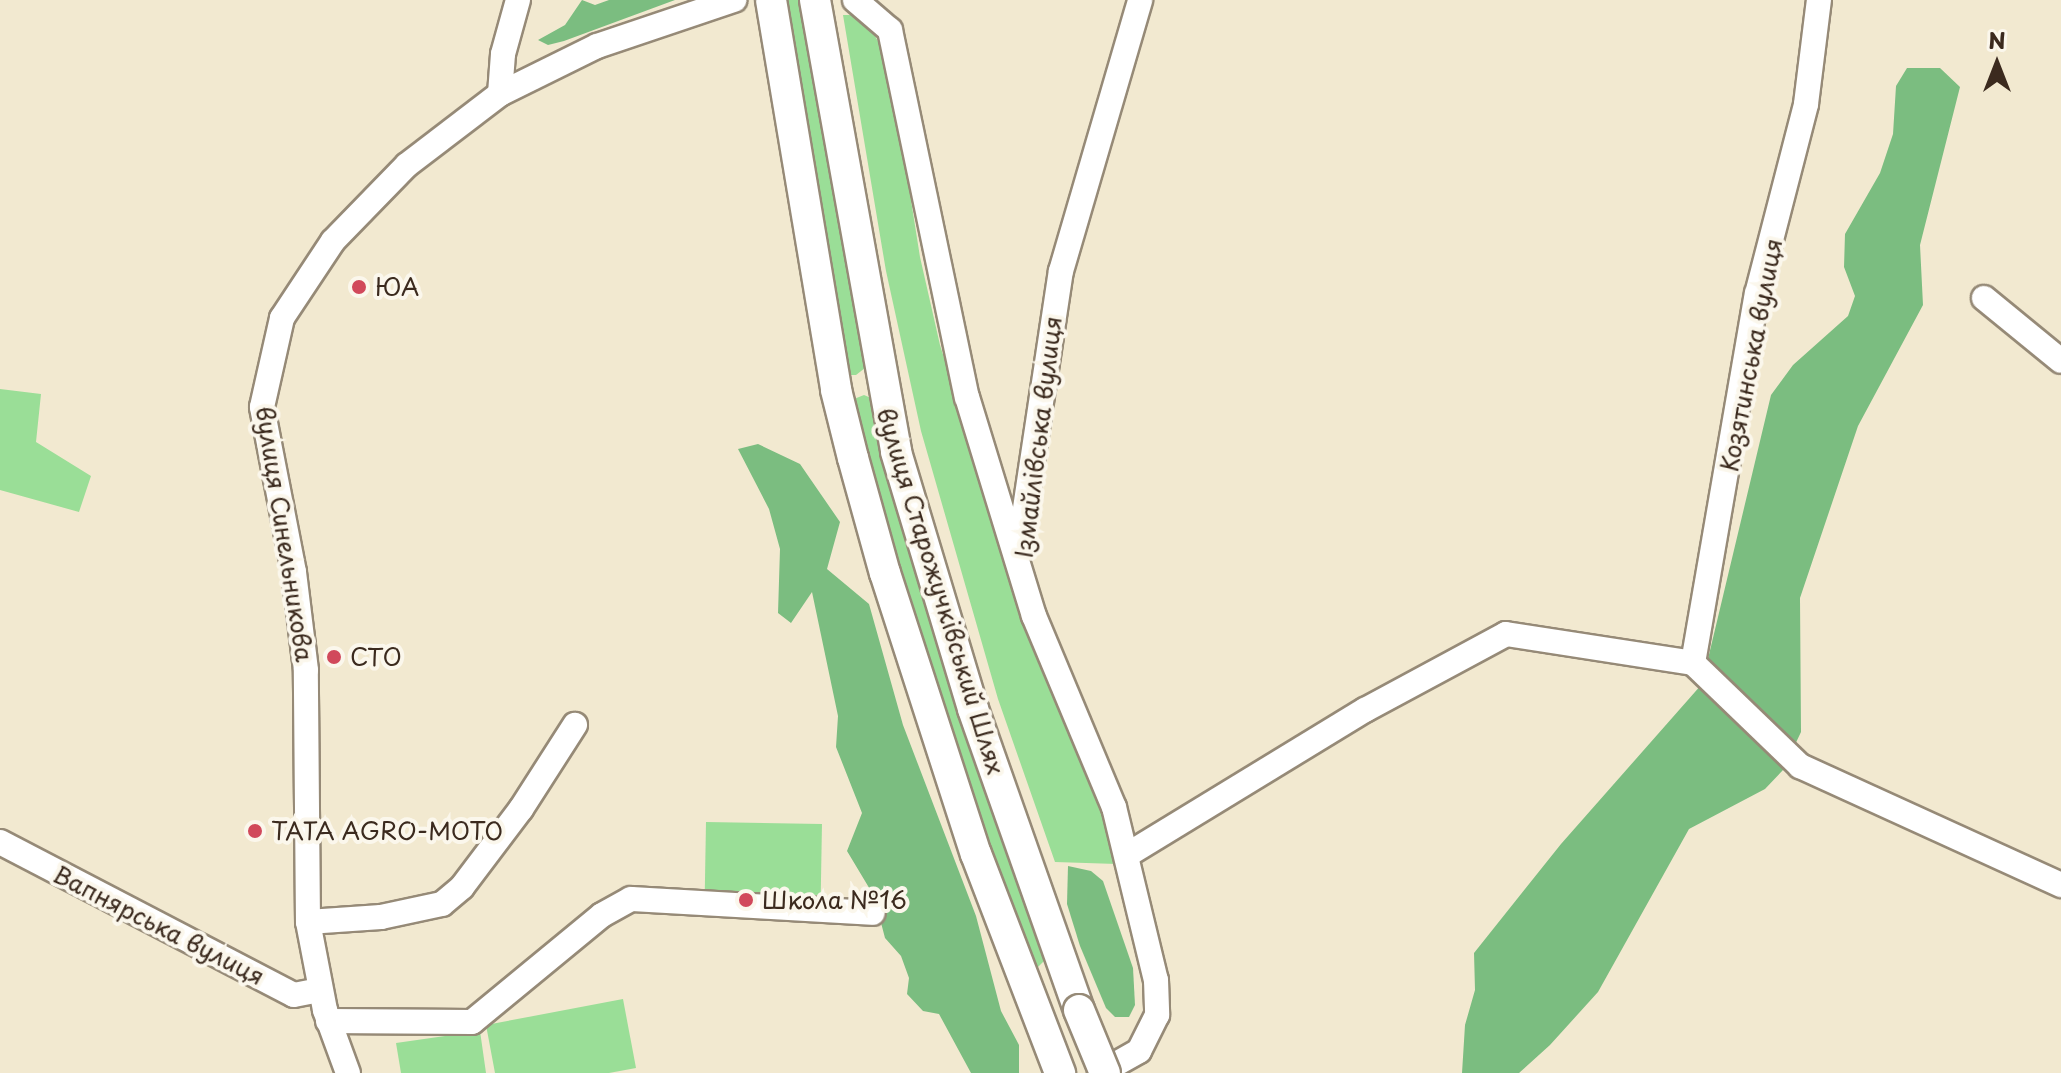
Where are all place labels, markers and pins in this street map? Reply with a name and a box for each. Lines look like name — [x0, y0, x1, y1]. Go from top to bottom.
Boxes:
place label: ЮА — [375, 273, 419, 301]
marker: ЮА — [350, 278, 368, 296]
place label: СТО — [350, 643, 402, 671]
marker: СТО — [325, 648, 343, 666]
place label: TATA AGRO-MOTO — [271, 817, 505, 845]
marker: TATA AGRO-MOTO — [246, 822, 264, 840]
place label: Школа №16 — [762, 886, 908, 914]
marker: Школа №16 — [737, 891, 755, 909]

